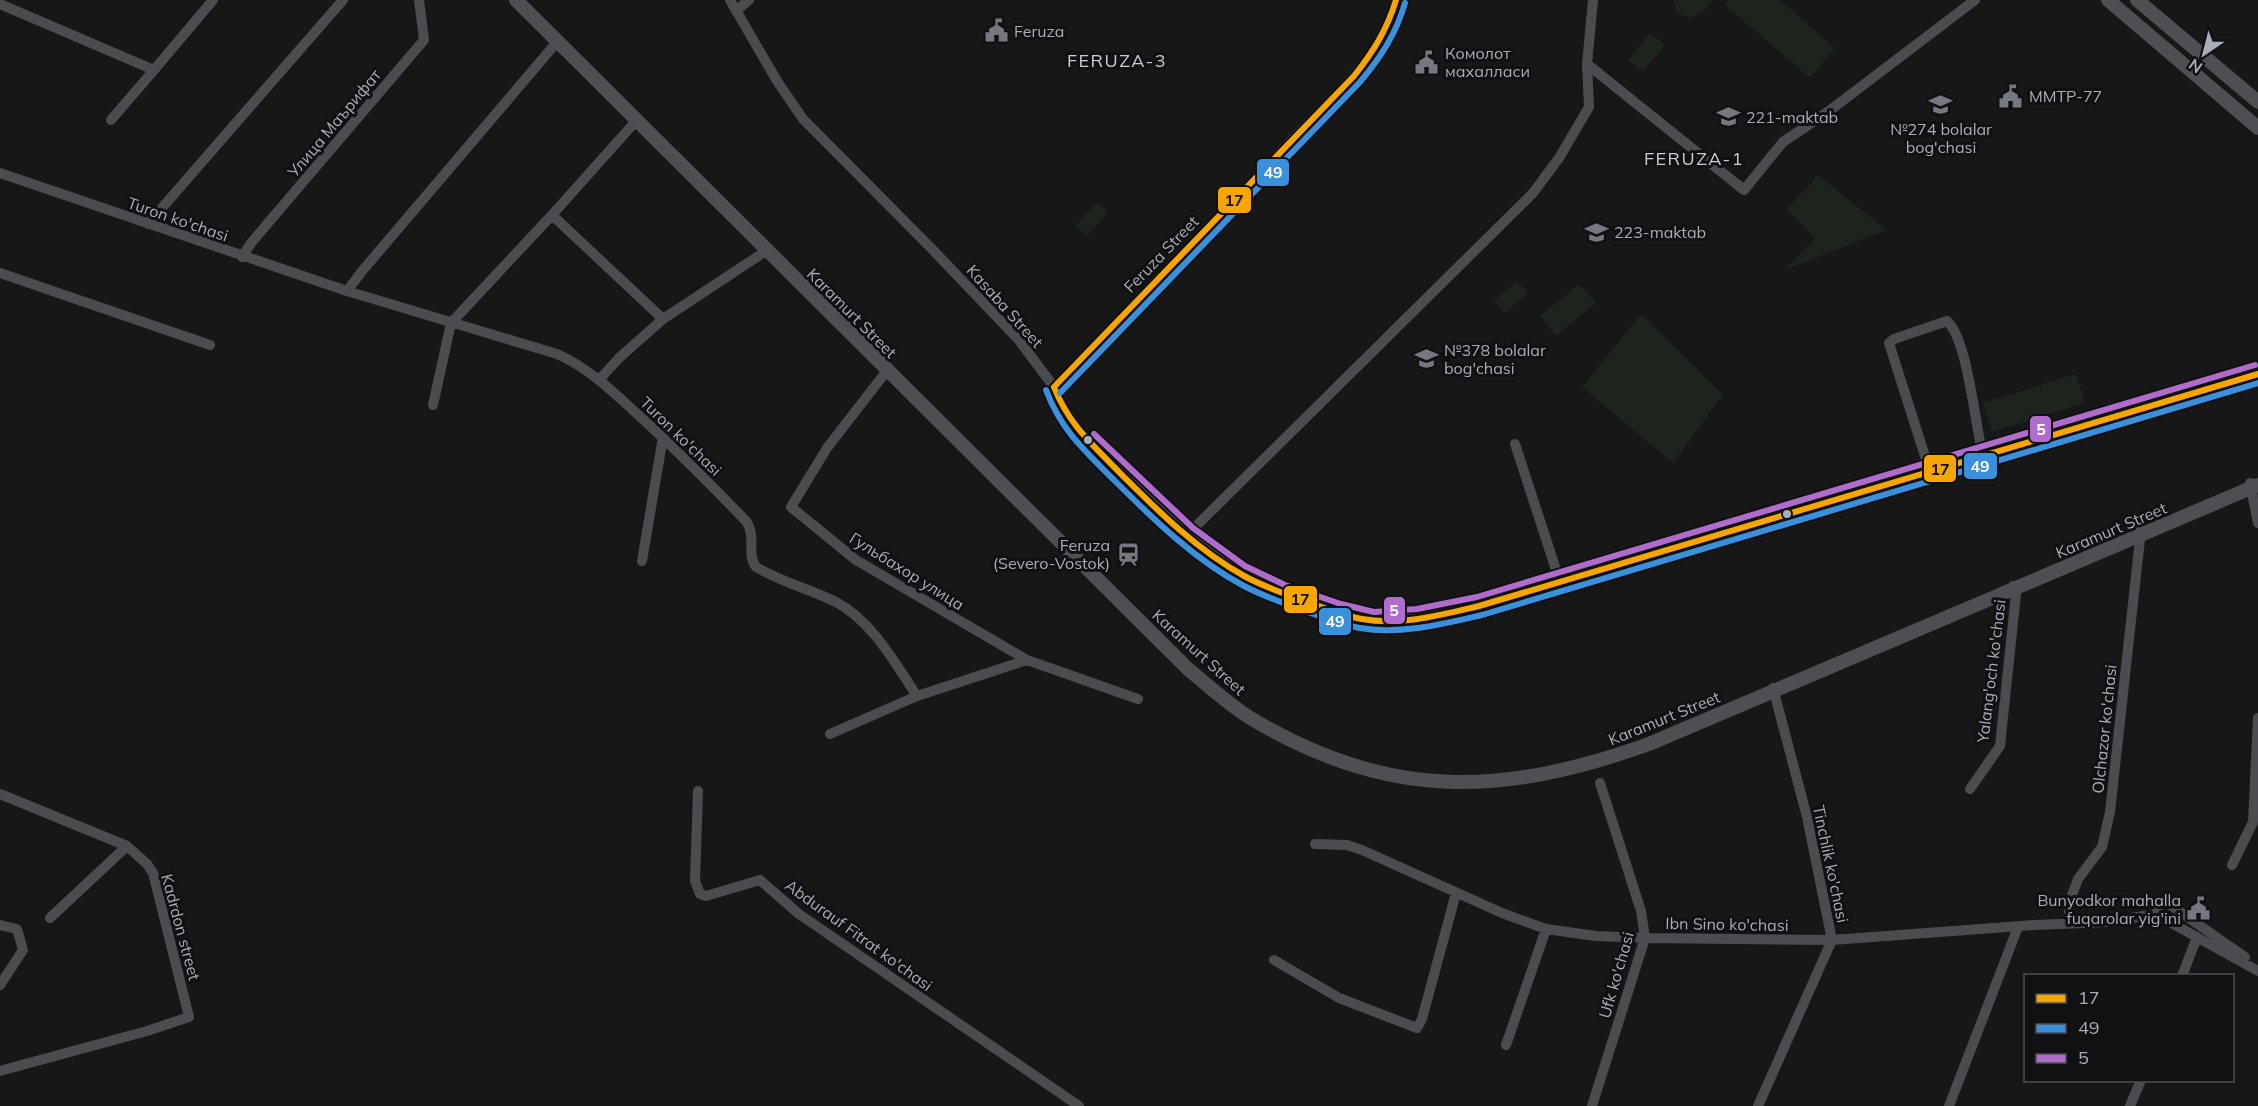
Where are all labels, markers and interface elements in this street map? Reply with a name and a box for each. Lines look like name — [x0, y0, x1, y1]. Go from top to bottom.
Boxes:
public building icon: Feruza — [983, 18, 1009, 44]
place label: Feruza — [1014, 21, 1064, 41]
north arrow — [2174, 24, 2234, 84]
place label: Комолот махалласи — [1445, 43, 1530, 81]
district label: FERUZA-3 — [1067, 49, 1167, 72]
public building icon: Комолот махалласи — [1414, 49, 1440, 75]
text: N — [2185, 55, 2206, 78]
street label: Улица Маърифат — [282, 64, 385, 182]
public building icon: MMTP-77 — [1998, 83, 2024, 109]
place label: MMTP-77 — [2029, 86, 2102, 106]
school or university icon: №274 bolalar bog'chasi — [1928, 91, 1954, 117]
school or university icon: 221-maktab — [1715, 104, 1741, 130]
place label: 221-maktab — [1746, 107, 1838, 127]
place label: №274 bolalar bog'chasi — [1890, 119, 1992, 157]
district label: FERUZA-1 — [1644, 147, 1744, 170]
line badge: 49 — [1256, 158, 1290, 187]
text: 49 — [1263, 162, 1283, 182]
line badge: 17 — [1217, 186, 1252, 214]
text: 17 — [1224, 190, 1244, 210]
street label: Turon ko'chasi — [125, 192, 231, 246]
street label: Feruza Street — [1120, 211, 1203, 296]
school or university icon: 223-maktab — [1583, 219, 1609, 245]
place label: 223-maktab — [1614, 222, 1706, 242]
street label: Kasaba Street — [962, 260, 1048, 352]
street label: Karamurt Street — [803, 264, 901, 362]
place label: №378 bolalar bog'chasi — [1444, 340, 1546, 378]
school or university icon: №378 bolalar bog'chasi — [1413, 346, 1439, 372]
street label: Turon ko'chasi — [636, 392, 726, 480]
line badge: 5 — [2029, 415, 2052, 443]
text: 5 — [2036, 419, 2046, 439]
unlabelled marker — [1082, 434, 1094, 446]
line badge: 49 — [1963, 452, 1998, 480]
line badge: 17 — [1923, 454, 1957, 483]
text: 49 — [1970, 456, 1990, 476]
text: 17 — [1930, 459, 1950, 479]
street label: Karamurt Street — [2053, 497, 2170, 562]
unlabelled marker — [1781, 508, 1793, 520]
street label: Гульбахор улица — [846, 528, 968, 614]
place label: Feruza (Severo-Vostok) — [993, 535, 1110, 573]
station icon: Feruza (Severo-Vostok) — [1115, 541, 1141, 567]
line badge: 17 — [1283, 585, 1318, 614]
text: 17 — [1290, 589, 1310, 609]
line badge: 5 — [1383, 596, 1406, 625]
street label: Yalang'och ko'chasi — [1972, 598, 2010, 745]
text: 5 — [1389, 600, 1399, 620]
street label: Karamurt Street — [1148, 605, 1250, 699]
line badge: 49 — [1318, 607, 1352, 636]
text: 49 — [1325, 611, 1345, 631]
street label: Olchazor ko'chasi — [2087, 663, 2121, 795]
street label: Karamurt Street — [1605, 686, 1723, 749]
street label: Tinchlik ko'chasi — [1809, 803, 1853, 925]
street label: Kadrdon street — [157, 872, 205, 983]
street label: Abdurauf Fitrat ko'chasi — [781, 875, 937, 995]
place label: Bunyodkor mahalla fuqarolar yig'ini — [2037, 890, 2181, 928]
public building icon: Bunyodkor mahalla fuqarolar yig'ini — [2186, 896, 2212, 922]
street label: Ibn Sino ko'chasi — [1665, 913, 1789, 935]
street label: Ufk ko'chasi — [1594, 930, 1638, 1020]
legend — [2024, 974, 2234, 1082]
text: 17 — [2078, 986, 2100, 1009]
text: 49 — [2078, 1016, 2100, 1039]
text: 5 — [2078, 1046, 2089, 1069]

